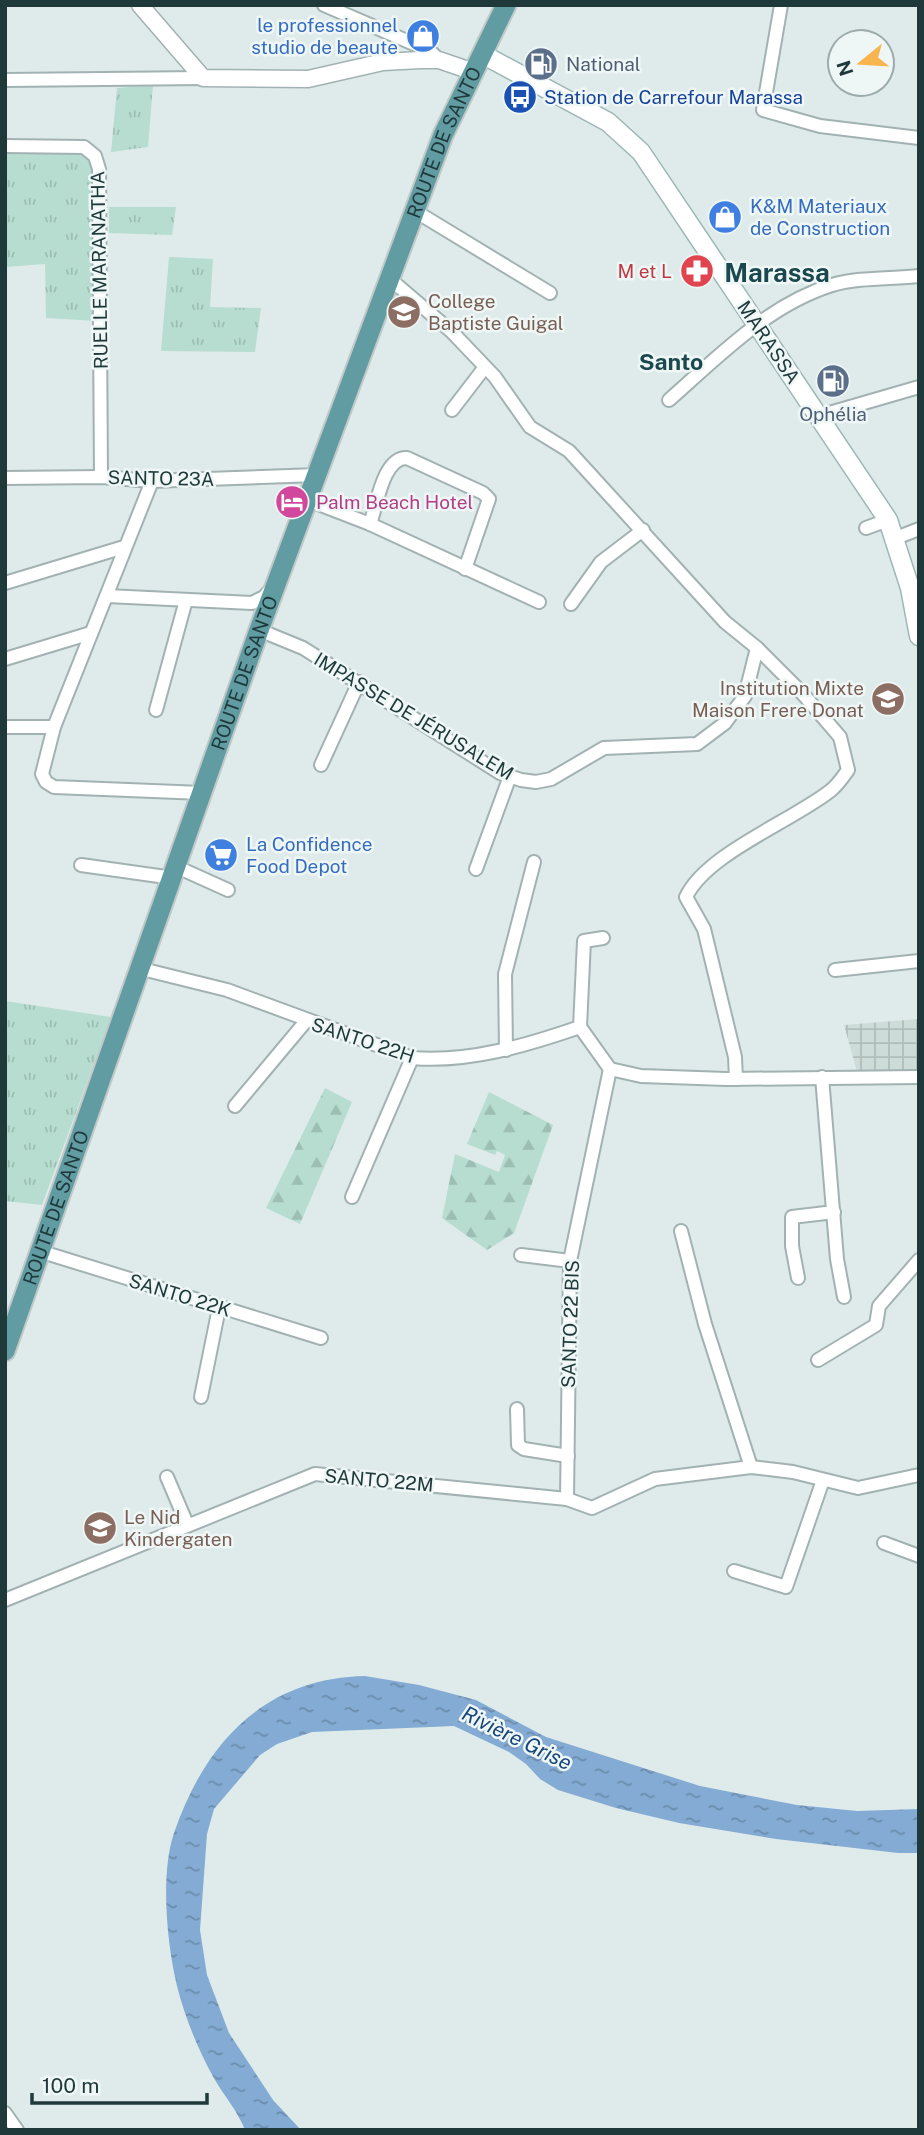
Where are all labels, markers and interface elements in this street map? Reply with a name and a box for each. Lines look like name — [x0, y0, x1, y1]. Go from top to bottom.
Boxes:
place label: le professionnel studio de beaute — [251, 14, 398, 58]
shop icon: le professionnel studio de beaute — [404, 17, 442, 55]
north arrow — [826, 28, 896, 98]
fuel station icon: National — [522, 45, 560, 83]
place label: National — [566, 53, 640, 75]
text: N — [832, 58, 858, 79]
street label: ROUTE DE SANTO — [402, 63, 485, 221]
bus stop icon: Station de Carrefour Marassa — [501, 78, 539, 116]
place label: Station de Carrefour Marassa — [544, 86, 803, 108]
street label: RUELLE MARANATHA — [86, 171, 112, 369]
place label: K&M Materiaux de Construction — [750, 195, 890, 239]
shop icon: K&M Materiaux de Construction — [706, 198, 744, 236]
pharmacy icon: M et L — [678, 252, 716, 290]
district label: Marassa — [724, 257, 830, 288]
place label: M et L — [618, 260, 672, 282]
place label: College Baptiste Guigal — [428, 290, 564, 334]
school or university icon: College Baptiste Guigal — [385, 293, 423, 331]
street label: MARASSA — [733, 296, 805, 388]
district label: Santo — [639, 348, 703, 375]
fuel station icon: Ophélia — [814, 362, 852, 400]
place label: Ophélia — [799, 403, 867, 425]
street label: SANTO 23A — [107, 466, 215, 490]
hotel icon: Palm Beach Hotel — [273, 483, 311, 521]
place label: Palm Beach Hotel — [316, 491, 473, 513]
street label: ROUTE DE SANTO — [207, 593, 282, 753]
street label: IMPASSE DE JÉRUSALEM — [310, 648, 518, 784]
place label: Institution Mixte Maison Frere Donat — [692, 677, 864, 721]
school or university icon: Institution Mixte Maison Frere Donat — [869, 680, 907, 718]
place label: La Confidence Food Depot — [246, 833, 372, 877]
supermarket icon: La Confidence Food Depot — [202, 836, 240, 874]
street label: SANTO 22H — [309, 1013, 417, 1067]
street label: ROUTE DE SANTO — [18, 1127, 93, 1288]
street label: SANTO 22 BIS — [557, 1260, 583, 1388]
street label: SANTO 22K — [126, 1269, 234, 1321]
street label: SANTO 22M — [324, 1464, 434, 1496]
place label: Le Nid Kindergaten — [124, 1506, 232, 1550]
school or university icon: Le Nid Kindergaten — [81, 1509, 119, 1547]
water label: Rivière Grise — [458, 1701, 576, 1775]
scale bar — [32, 2062, 206, 2106]
text: 100 m — [42, 2073, 99, 2098]

